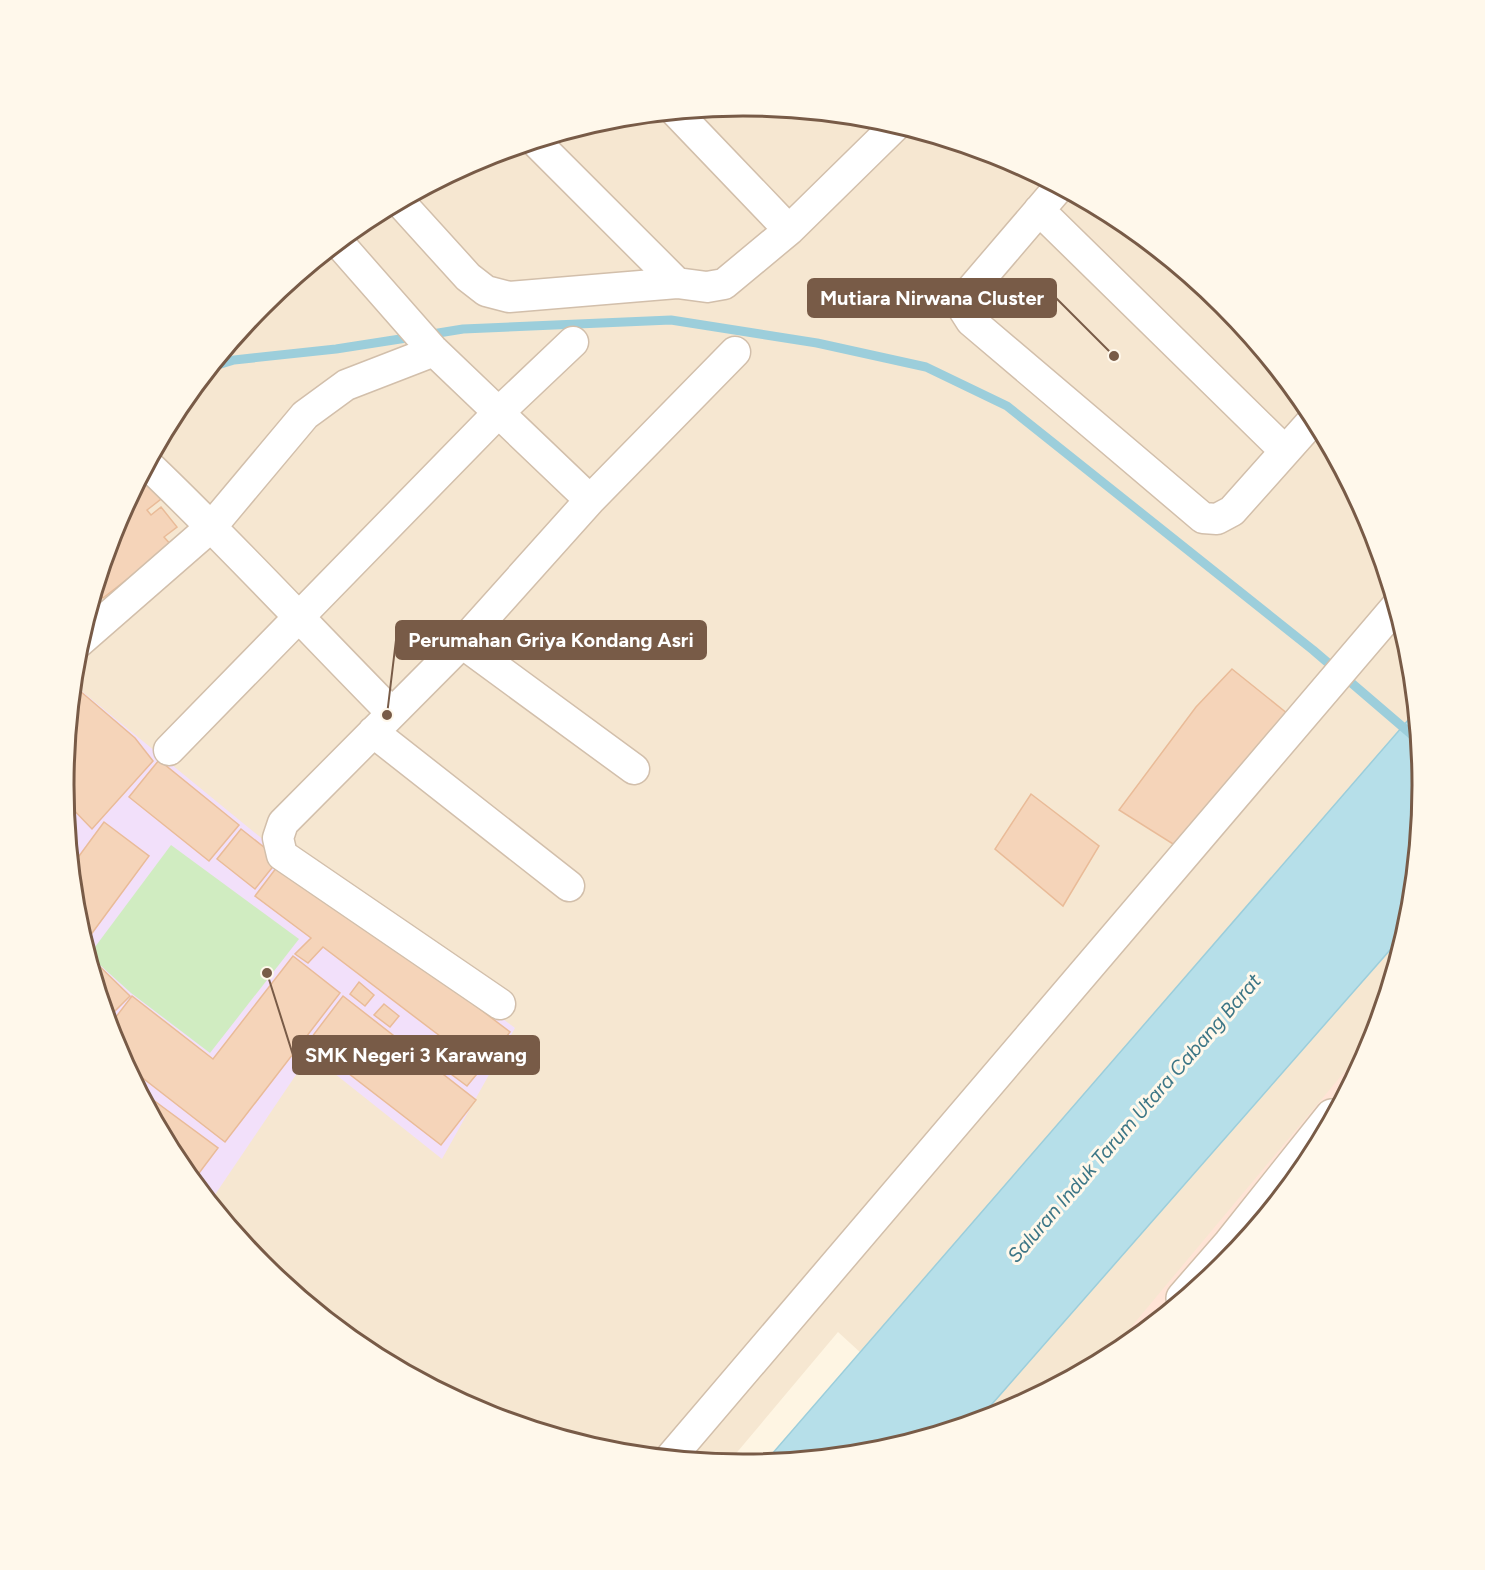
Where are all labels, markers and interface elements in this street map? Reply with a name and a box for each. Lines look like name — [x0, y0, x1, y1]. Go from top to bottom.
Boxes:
callout: Mutiara Nirwana Cluster — [808, 279, 1056, 317]
text: Mutiara Nirwana Cluster — [820, 286, 1044, 310]
callout: Perumahan Griya Kondang Asri — [396, 621, 706, 659]
text: Perumahan Griya Kondang Asri — [408, 628, 694, 652]
water label: Saluran Induk Tarum Utara Cabang Barat — [1002, 969, 1266, 1267]
callout: SMK Negeri 3 Karawang — [293, 1036, 539, 1074]
text: SMK Negeri 3 Karawang — [305, 1043, 527, 1067]

